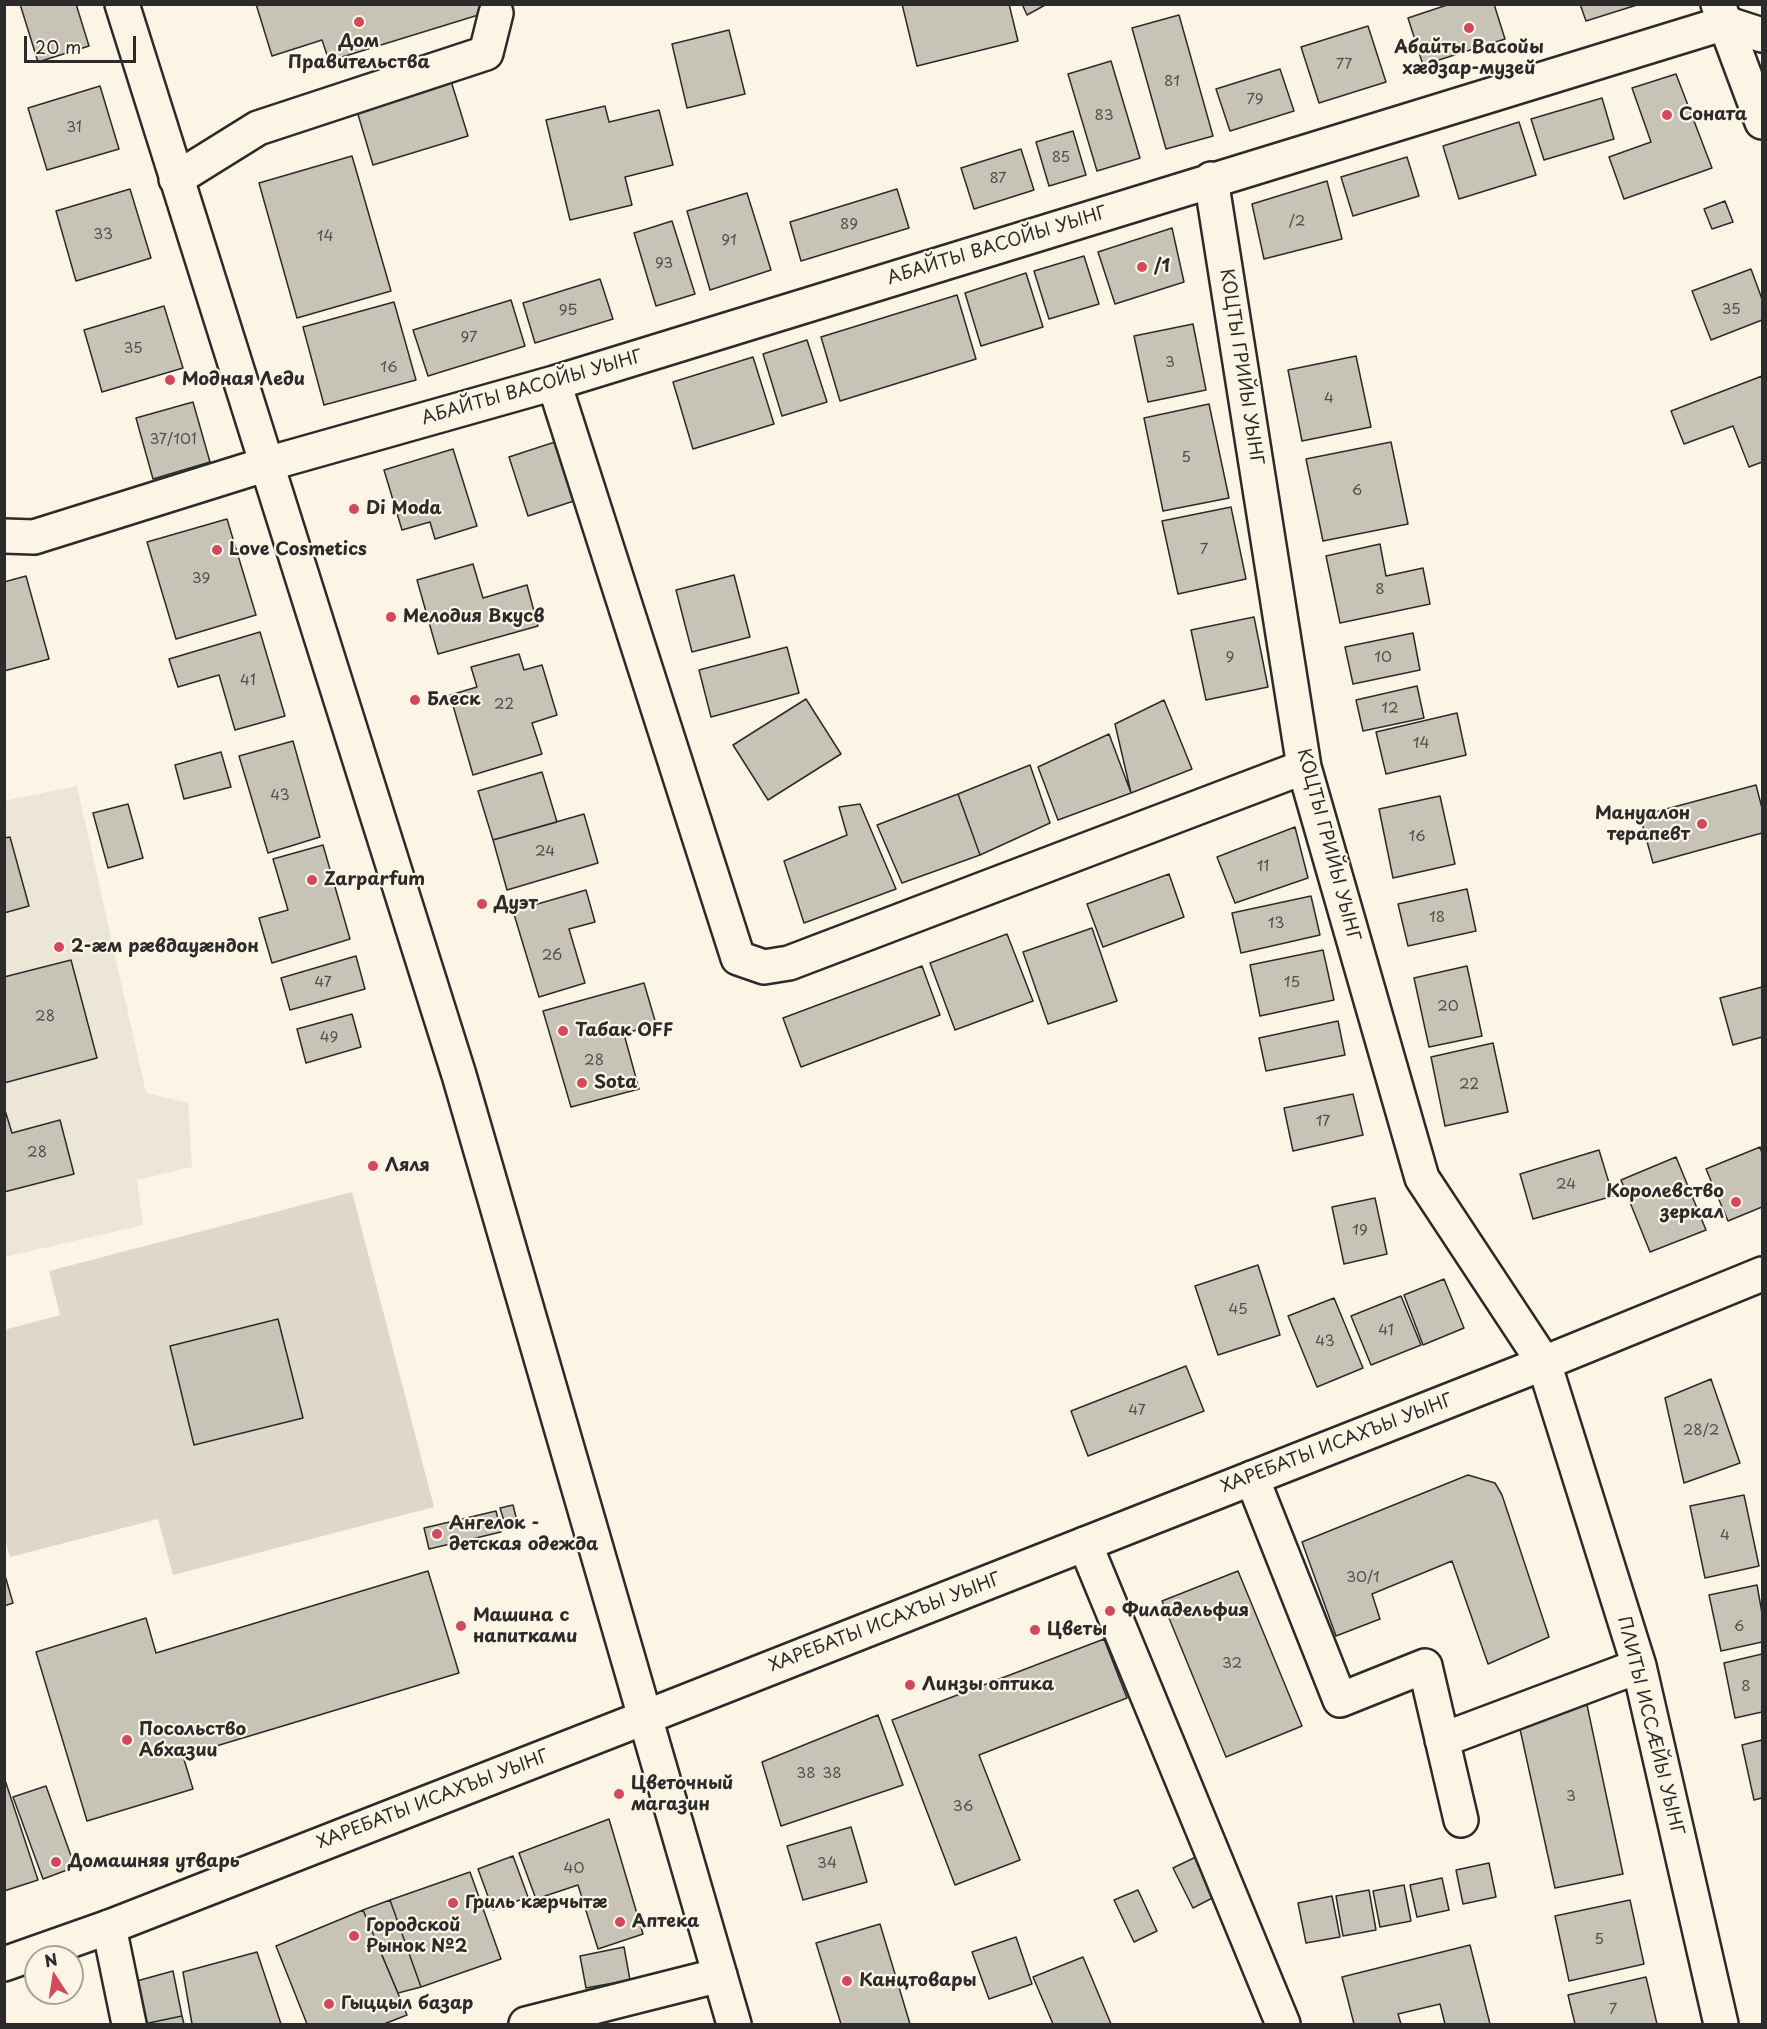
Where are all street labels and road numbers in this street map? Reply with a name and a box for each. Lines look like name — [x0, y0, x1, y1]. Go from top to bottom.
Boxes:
street label: АБАЙТЫ ВАСОЙЫ УЫНГ — [885, 202, 1109, 290]
street label: КОЦТЫ ГРИЙЫ УЫНГ — [1215, 267, 1267, 467]
street label: АБАЙТЫ ВАСОЙЫ УЫНГ — [419, 346, 645, 430]
street label: КОЦТЫ ГРИЙЫ УЫНГ — [1292, 746, 1364, 944]
street label: ХАРЕБАТЫ ИСАХЪЫ УЫНГ — [1218, 1390, 1456, 1498]
street label: ХАРЕБАТЫ ИСАХЪЫ УЫНГ — [766, 1569, 1004, 1677]
street label: ПЛИТЫ ИССÆЙЫ УЫНГ — [1612, 1614, 1688, 1838]
street label: ХАРЕБАТЫ ИСАХЪЫ УЫНГ — [314, 1746, 552, 1854]

